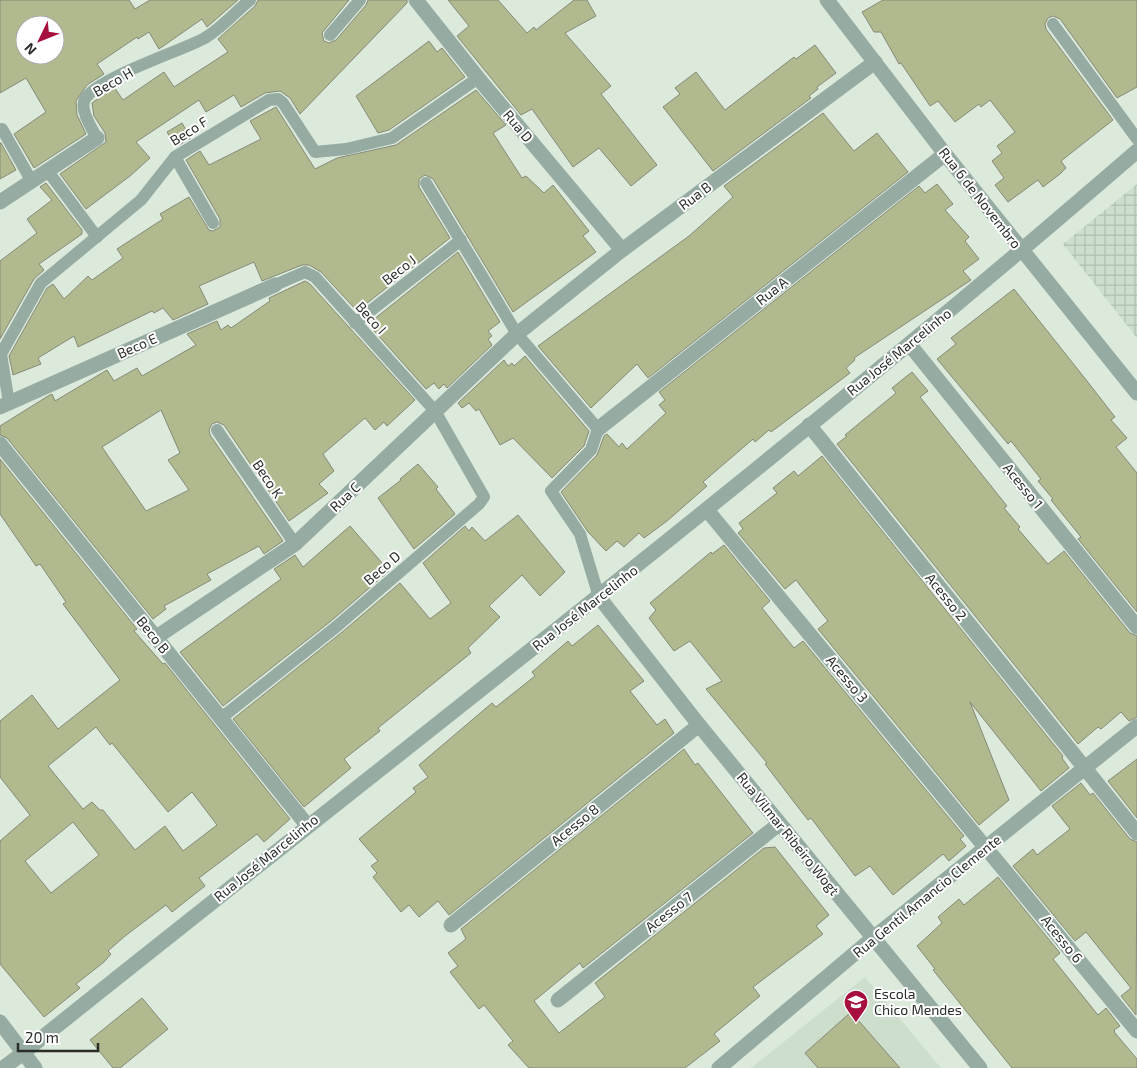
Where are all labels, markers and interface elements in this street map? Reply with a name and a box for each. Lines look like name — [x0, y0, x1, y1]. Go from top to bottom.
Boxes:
north arrow — [15, 15, 65, 65]
text: N — [20, 40, 40, 59]
street label: Beco H — [90, 63, 136, 100]
street label: Rua D — [500, 106, 537, 145]
street label: Beco F — [167, 112, 211, 149]
street label: Rua 6 de Novembro — [936, 144, 1025, 252]
street label: Rua B — [675, 178, 714, 213]
street label: Beco J — [378, 251, 419, 288]
street label: Rua A — [752, 273, 791, 308]
street label: Beco I — [352, 298, 390, 337]
street label: Rua José Marcelinho — [843, 304, 954, 399]
street label: Beco E — [114, 329, 160, 362]
street label: Beco K — [250, 456, 288, 502]
street label: Acesso 1 — [1000, 459, 1047, 512]
street label: Rua C — [326, 478, 363, 515]
street label: Beco D — [360, 547, 404, 588]
street label: Rua José Marcelinho — [529, 561, 641, 654]
street label: Acesso 2 — [922, 570, 971, 624]
street label: Beco B — [133, 613, 173, 657]
street label: Acesso 3 — [823, 652, 872, 706]
street label: Rua Vilmar Ribeiro Wogt — [734, 769, 843, 899]
street label: Acesso 8 — [547, 800, 602, 849]
street label: Rua José Marcelinho — [210, 810, 321, 905]
street label: Rua Gentil Amancio Clemente — [849, 831, 1004, 961]
street label: Acesso 7 — [642, 888, 696, 935]
street label: Acesso 6 — [1038, 911, 1087, 966]
place label: Escola Chico Mendes — [874, 985, 962, 1018]
school or university icon: Escola Chico Mendes — [843, 989, 869, 1023]
scale bar — [18, 1020, 98, 1052]
text: 20 m — [25, 1028, 59, 1046]

